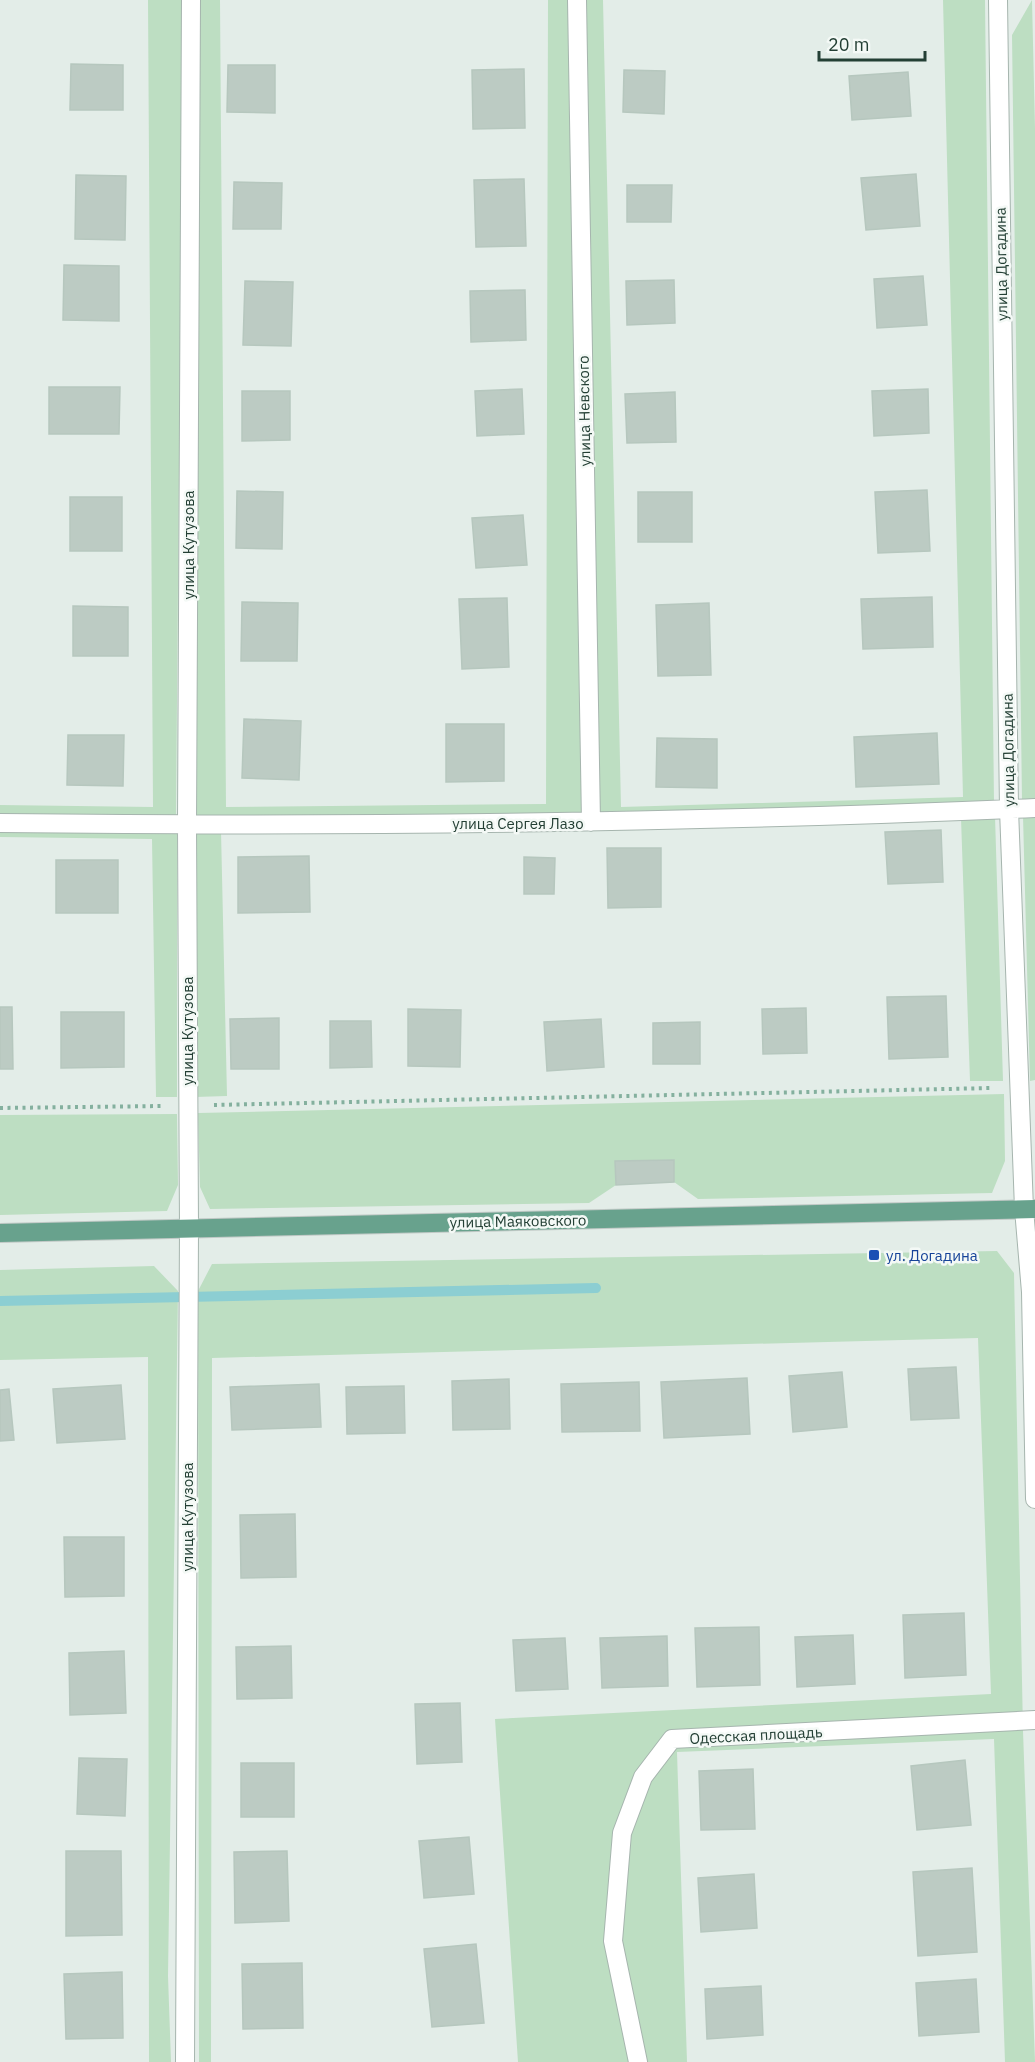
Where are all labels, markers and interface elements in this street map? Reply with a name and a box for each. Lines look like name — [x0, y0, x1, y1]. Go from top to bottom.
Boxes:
scale bar — [819, 24, 926, 62]
text: 20 m — [828, 33, 870, 56]
street label: улица Догадина — [991, 207, 1011, 321]
street label: улица Невского — [574, 355, 594, 467]
street label: улица Кутузова — [179, 490, 198, 600]
street label: улица Догадина — [998, 693, 1018, 807]
street label: улица Сергея Лазо — [452, 814, 584, 833]
street label: улица Кутузова — [178, 976, 197, 1086]
street label: улица Маяковского — [450, 1210, 586, 1232]
place label: ул. Догадина — [886, 1246, 978, 1265]
marker: ул. Догадина — [867, 1248, 881, 1262]
street label: улица Кутузова — [178, 1462, 197, 1572]
street label: Одесская площадь — [689, 1722, 823, 1748]

